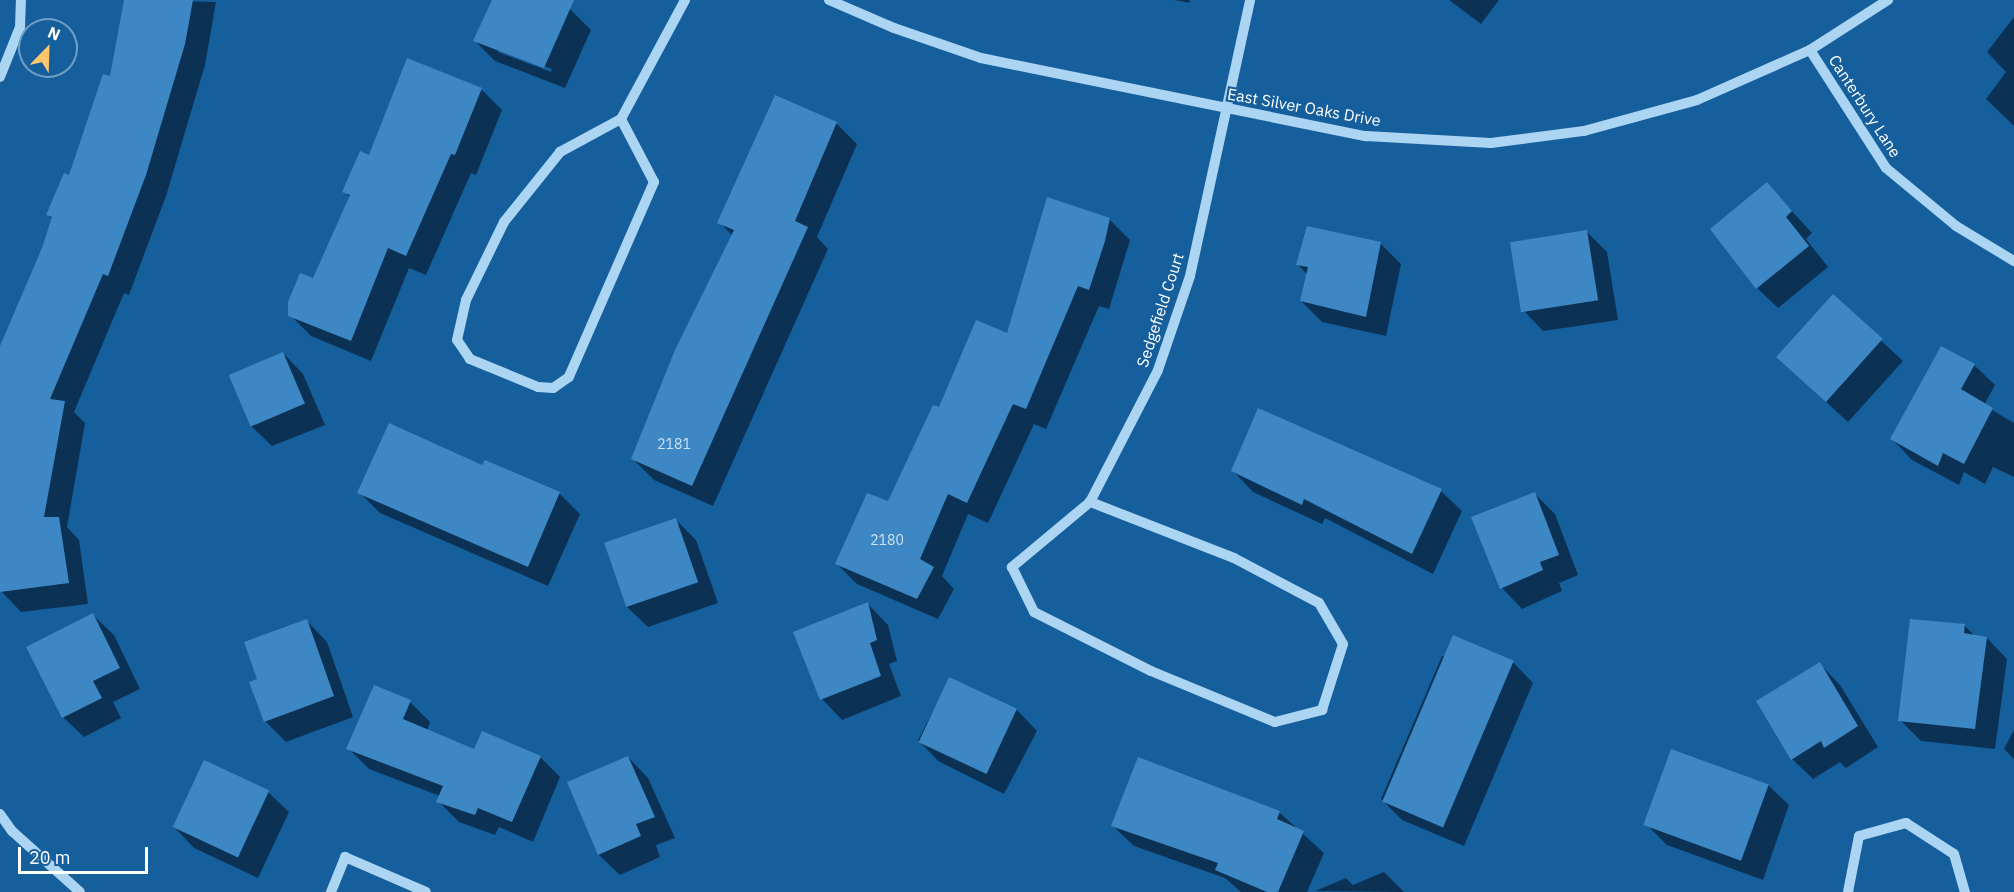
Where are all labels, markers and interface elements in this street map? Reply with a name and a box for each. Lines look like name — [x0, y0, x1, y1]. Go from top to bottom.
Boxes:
north arrow — [18, 18, 78, 78]
text: N — [45, 22, 63, 45]
street label: Canterbury Lane — [1825, 51, 1905, 161]
street label: East Silver Oaks Drive — [1226, 84, 1382, 130]
street label: Sedgefield Court — [1132, 250, 1188, 370]
house number: 2181 — [657, 436, 691, 452]
house number: 2180 — [870, 532, 904, 548]
scale bar — [21, 835, 152, 873]
text: 20 m — [29, 846, 71, 869]

